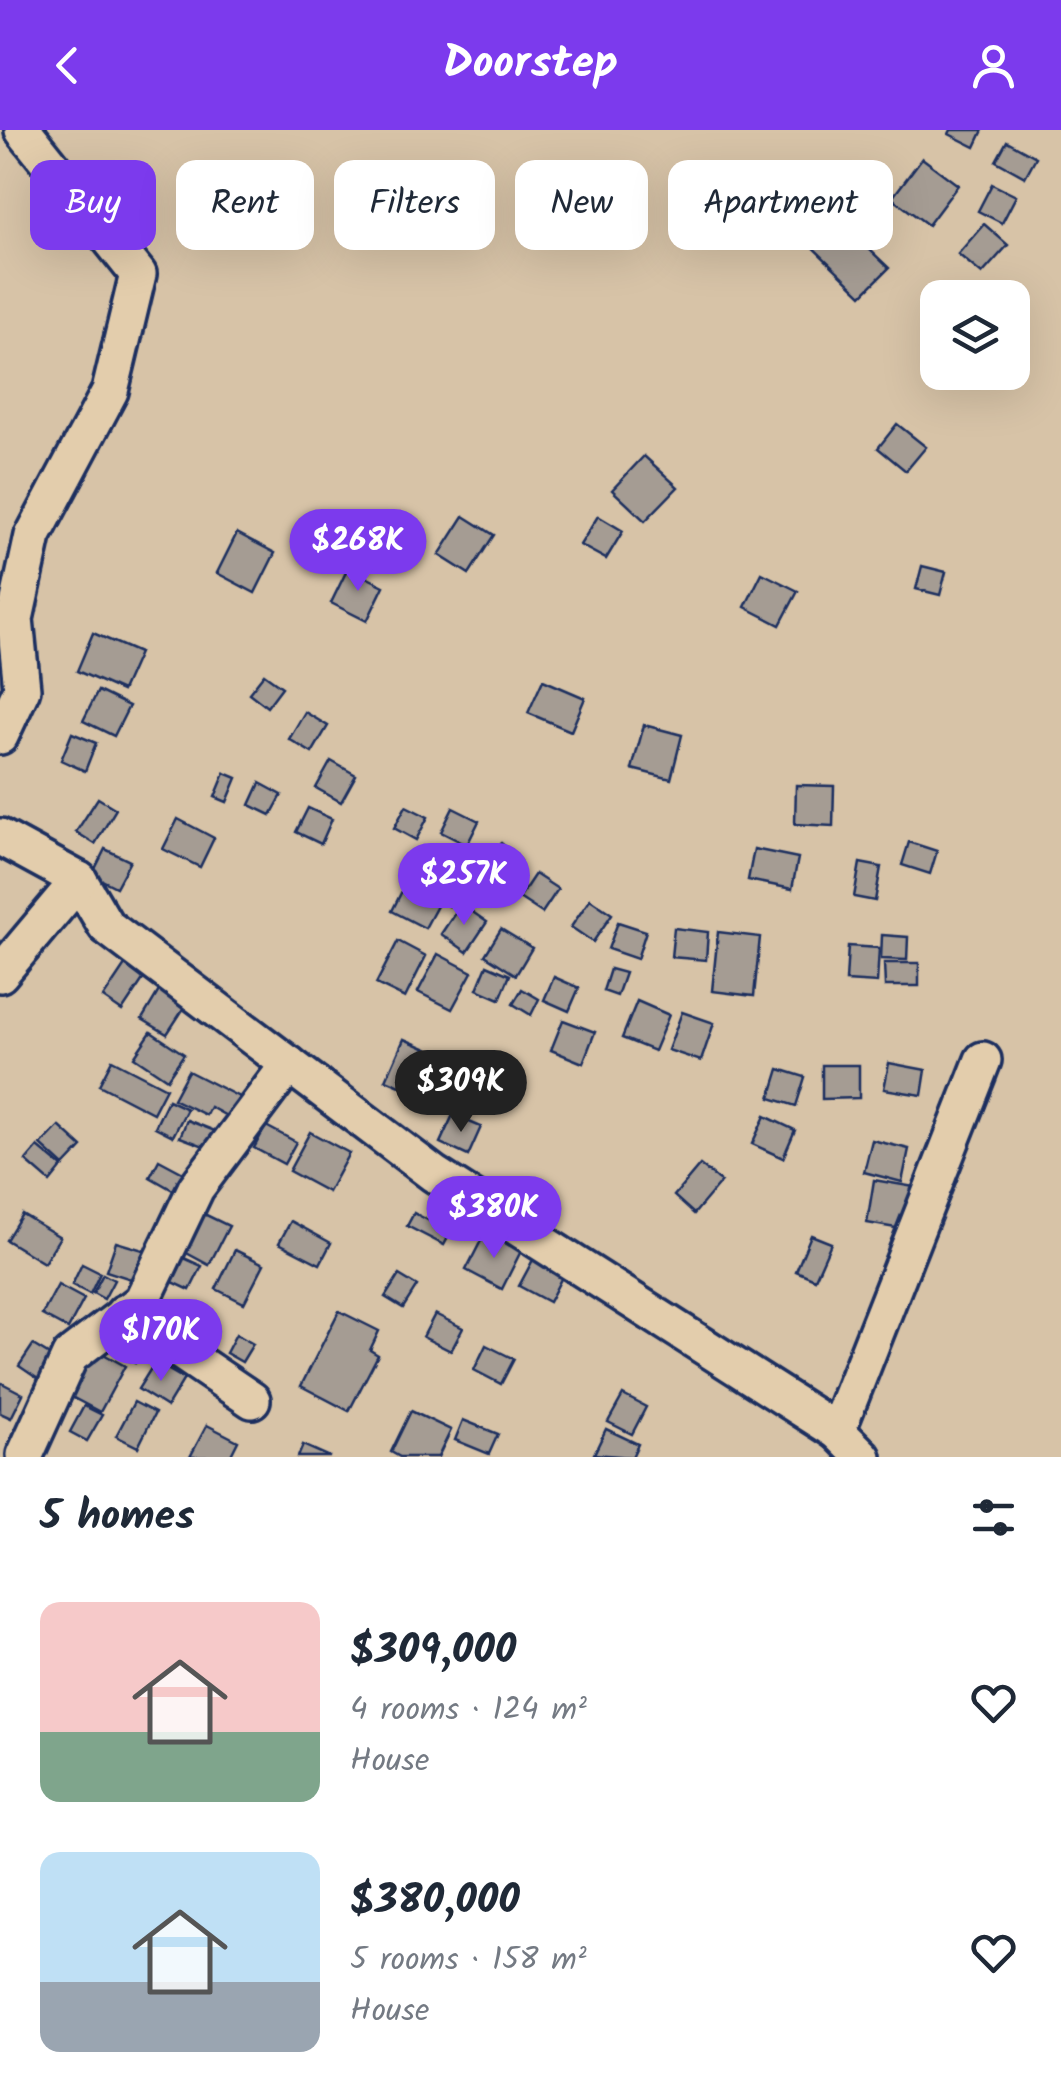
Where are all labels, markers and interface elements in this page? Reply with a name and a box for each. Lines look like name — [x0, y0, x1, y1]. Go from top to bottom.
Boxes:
text: Doorstep — [443, 29, 618, 101]
icon: back — [40, 38, 95, 93]
icon: person — [966, 38, 1021, 93]
chip: Buy — [30, 160, 156, 250]
chip: Rent — [176, 160, 314, 250]
chip: Filters — [334, 160, 495, 250]
chip: New — [515, 160, 648, 250]
chip: Apartment — [668, 160, 893, 250]
map controls — [920, 280, 1030, 390]
button: layers — [920, 280, 1030, 390]
pin: $268K — [288, 509, 428, 594]
text: $268K — [311, 516, 405, 567]
pin: $257K — [394, 843, 534, 928]
text: $257K — [420, 850, 508, 901]
pin: $309K — [391, 1050, 531, 1135]
text: $309K — [417, 1057, 505, 1108]
pin: $380K — [424, 1176, 564, 1261]
text: $380K — [448, 1183, 540, 1234]
pin: $170K — [91, 1299, 231, 1384]
text: $170K — [121, 1306, 201, 1357]
text: 5 homes — [40, 1484, 195, 1551]
icon: filters — [966, 1490, 1021, 1545]
text: $309,000 — [350, 1618, 516, 1685]
icon: home — [120, 1642, 240, 1762]
icon: heart — [966, 1675, 1021, 1730]
text: 4 rooms · 124 m² — [350, 1685, 587, 1736]
text: House — [350, 1736, 429, 1787]
text: $380,000 — [350, 1868, 520, 1935]
icon: home — [120, 1892, 240, 2012]
icon: heart — [966, 1925, 1021, 1980]
text: 5 rooms · 158 m² — [350, 1935, 587, 1986]
text: House — [350, 1986, 429, 2037]

